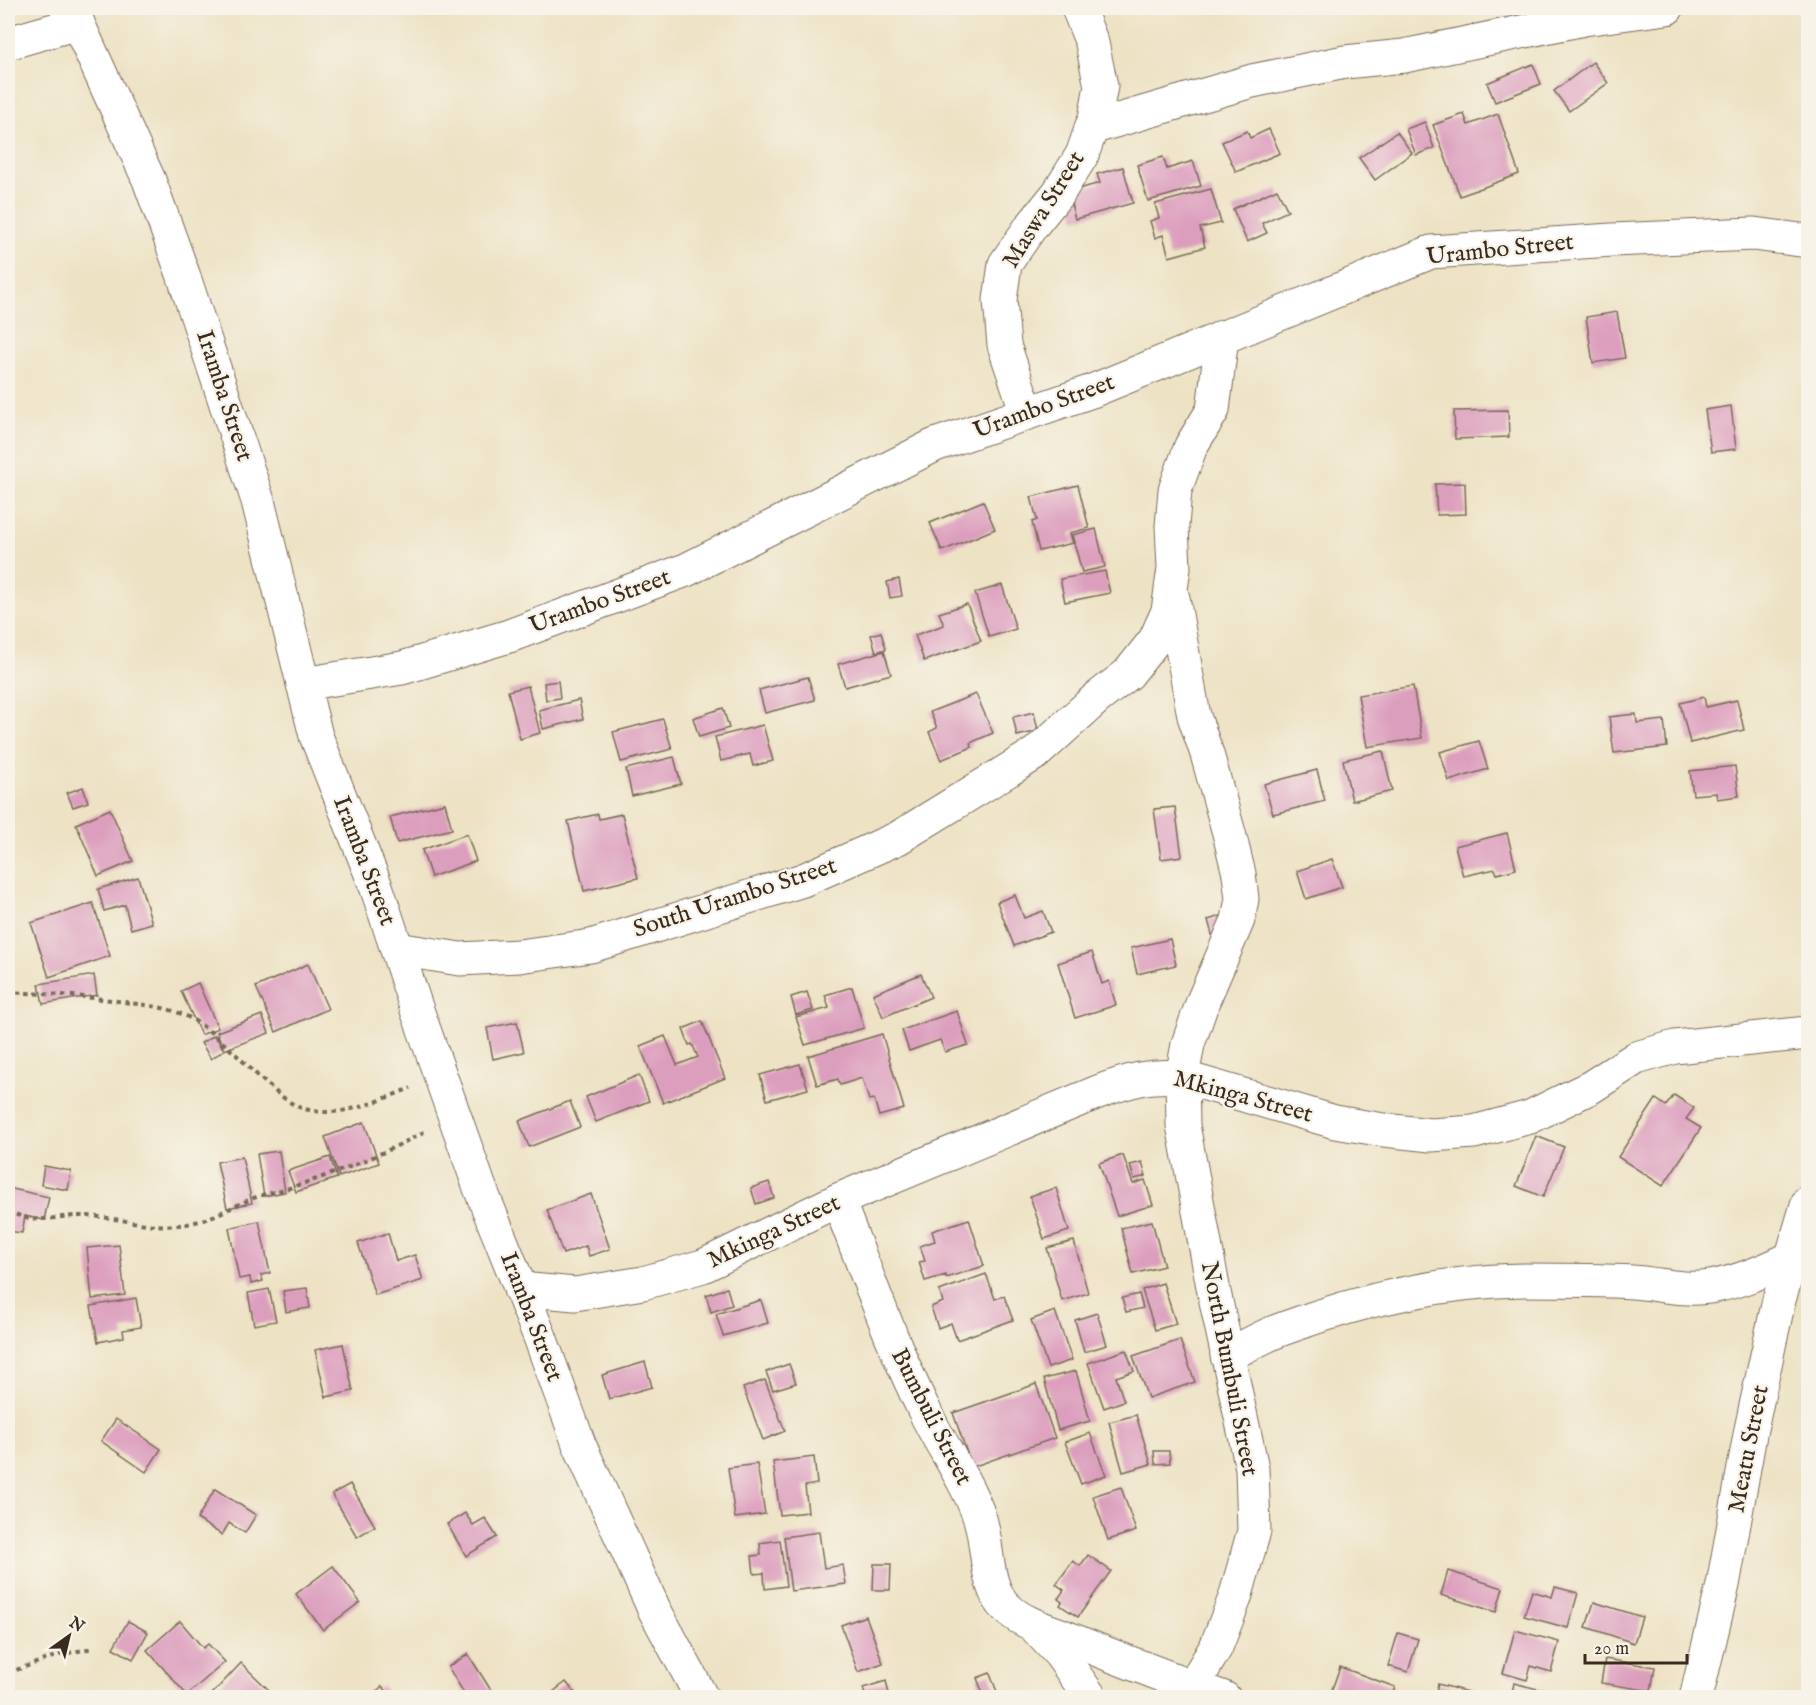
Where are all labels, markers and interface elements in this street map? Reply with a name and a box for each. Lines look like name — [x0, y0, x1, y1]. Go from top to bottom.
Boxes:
street label: Maswa Street — [996, 146, 1092, 274]
street label: Urambo Street — [1425, 227, 1575, 273]
street label: Iramba Street — [188, 327, 260, 465]
street label: Urambo Street — [969, 367, 1119, 447]
street label: Urambo Street — [525, 562, 675, 642]
street label: Iramba Street — [325, 792, 403, 930]
street label: South Urambo Street — [629, 851, 841, 945]
street label: Mkinga Street — [1170, 1064, 1316, 1130]
street label: Mkinga Street — [703, 1188, 845, 1276]
street label: Iramba Street — [492, 1248, 570, 1386]
street label: North Bumbuli Street — [1193, 1259, 1265, 1479]
street label: Bumbuli Street — [883, 1343, 979, 1491]
street label: Meatu Street — [1721, 1383, 1777, 1515]
north arrow — [39, 1606, 99, 1666]
text: N — [64, 1613, 88, 1637]
scale bar — [1585, 1627, 1687, 1665]
text: 20 m — [1594, 1638, 1629, 1661]

